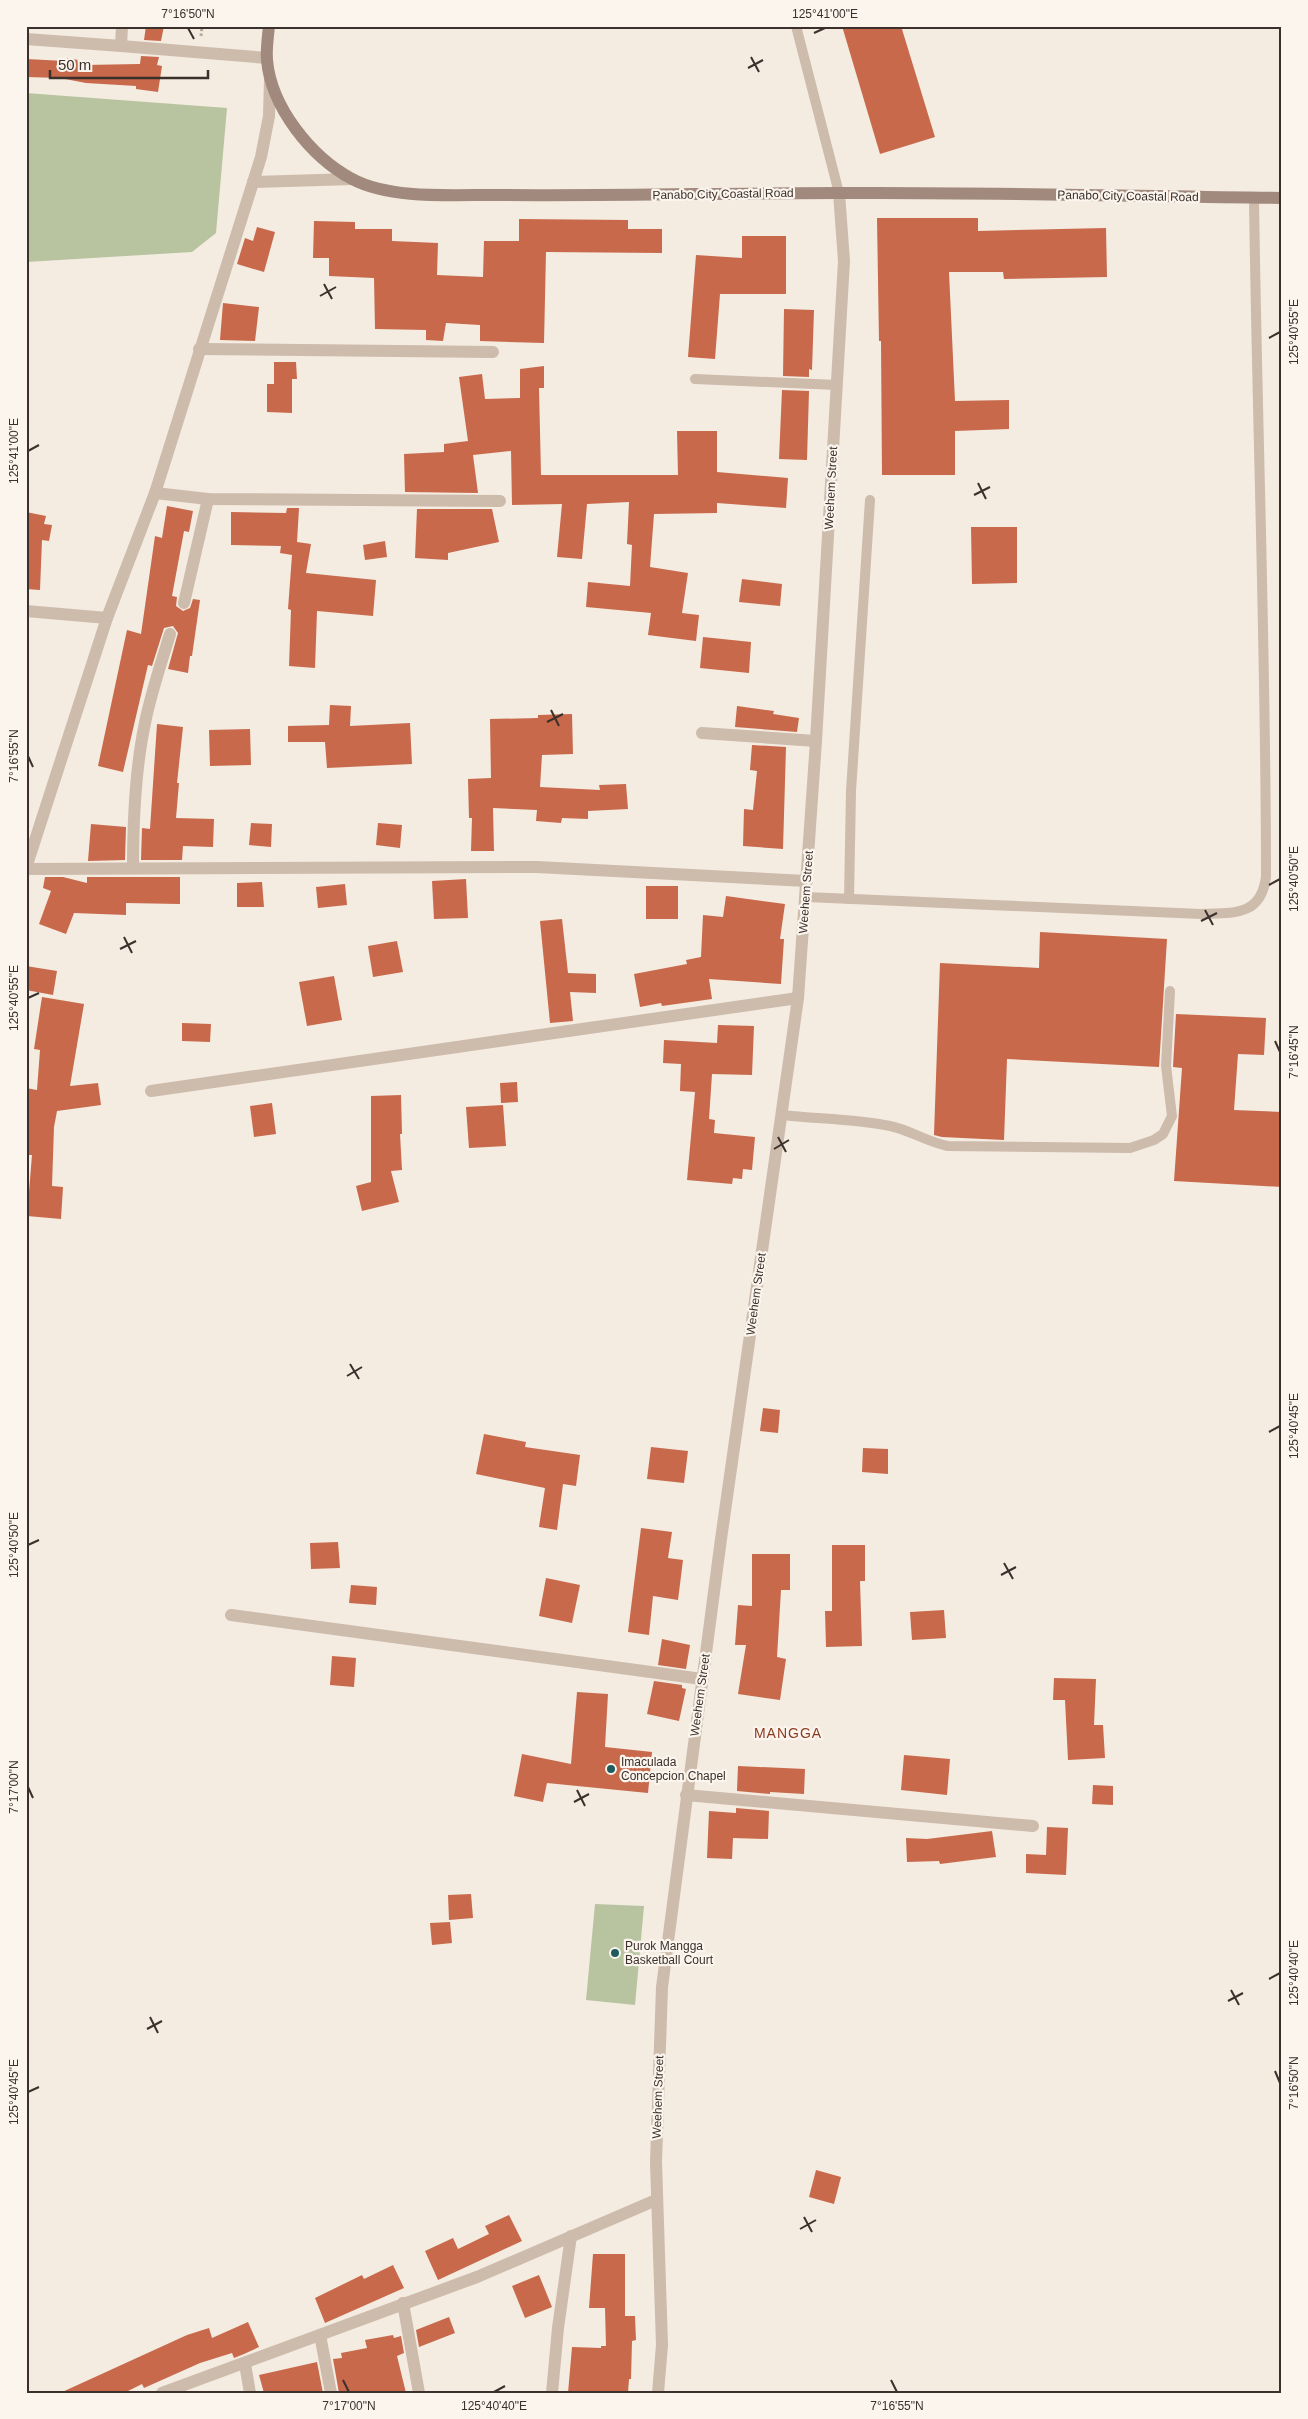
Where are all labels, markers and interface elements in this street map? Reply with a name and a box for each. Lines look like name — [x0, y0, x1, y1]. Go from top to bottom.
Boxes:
text: 7°16'50"N — [161, 7, 215, 21]
text: 125°41'00"E — [792, 7, 858, 21]
scale bar — [50, 48, 208, 80]
text: 50 m — [58, 56, 91, 73]
street label: Panabo City Coastal Road — [652, 186, 794, 202]
street label: Panabo City Coastal Road — [1057, 188, 1199, 204]
text: 125°40'55"E — [1287, 299, 1301, 365]
text: 125°41'00"E — [7, 418, 21, 484]
street label: Weehem Street — [822, 445, 840, 530]
text: 7°16'55"N — [7, 729, 21, 783]
text: 125°40'50"E — [1287, 846, 1301, 912]
street label: Weehem Street — [796, 849, 816, 934]
text: 125°40'55"E — [7, 965, 21, 1031]
text: 7°16'45"N — [1287, 1025, 1301, 1079]
street label: Weehem Street — [743, 1251, 769, 1336]
text: 125°40'45"E — [1287, 1393, 1301, 1459]
text: 125°40'50"E — [7, 1512, 21, 1578]
street label: Weehem Street — [687, 1652, 713, 1737]
district label: MANGGA — [754, 1725, 822, 1741]
place label: Imaculada Concepcion Chapel — [621, 1755, 726, 1783]
text: 7°17'00"N — [7, 1760, 21, 1814]
marker: Imaculada Concepcion Chapel — [605, 1763, 617, 1775]
place label: Purok Mangga Basketball Court — [625, 1939, 714, 1967]
text: 125°40'40"E — [1287, 1940, 1301, 2006]
marker: Purok Mangga Basketball Court — [609, 1947, 621, 1959]
street label: Weehem Street — [650, 2055, 666, 2139]
text: 7°16'50"N — [1287, 2056, 1301, 2110]
text: 125°40'45"E — [7, 2059, 21, 2125]
text: 7°17'00"N — [322, 2399, 376, 2413]
text: 125°40'40"E — [461, 2399, 527, 2413]
text: 7°16'55"N — [870, 2399, 924, 2413]

